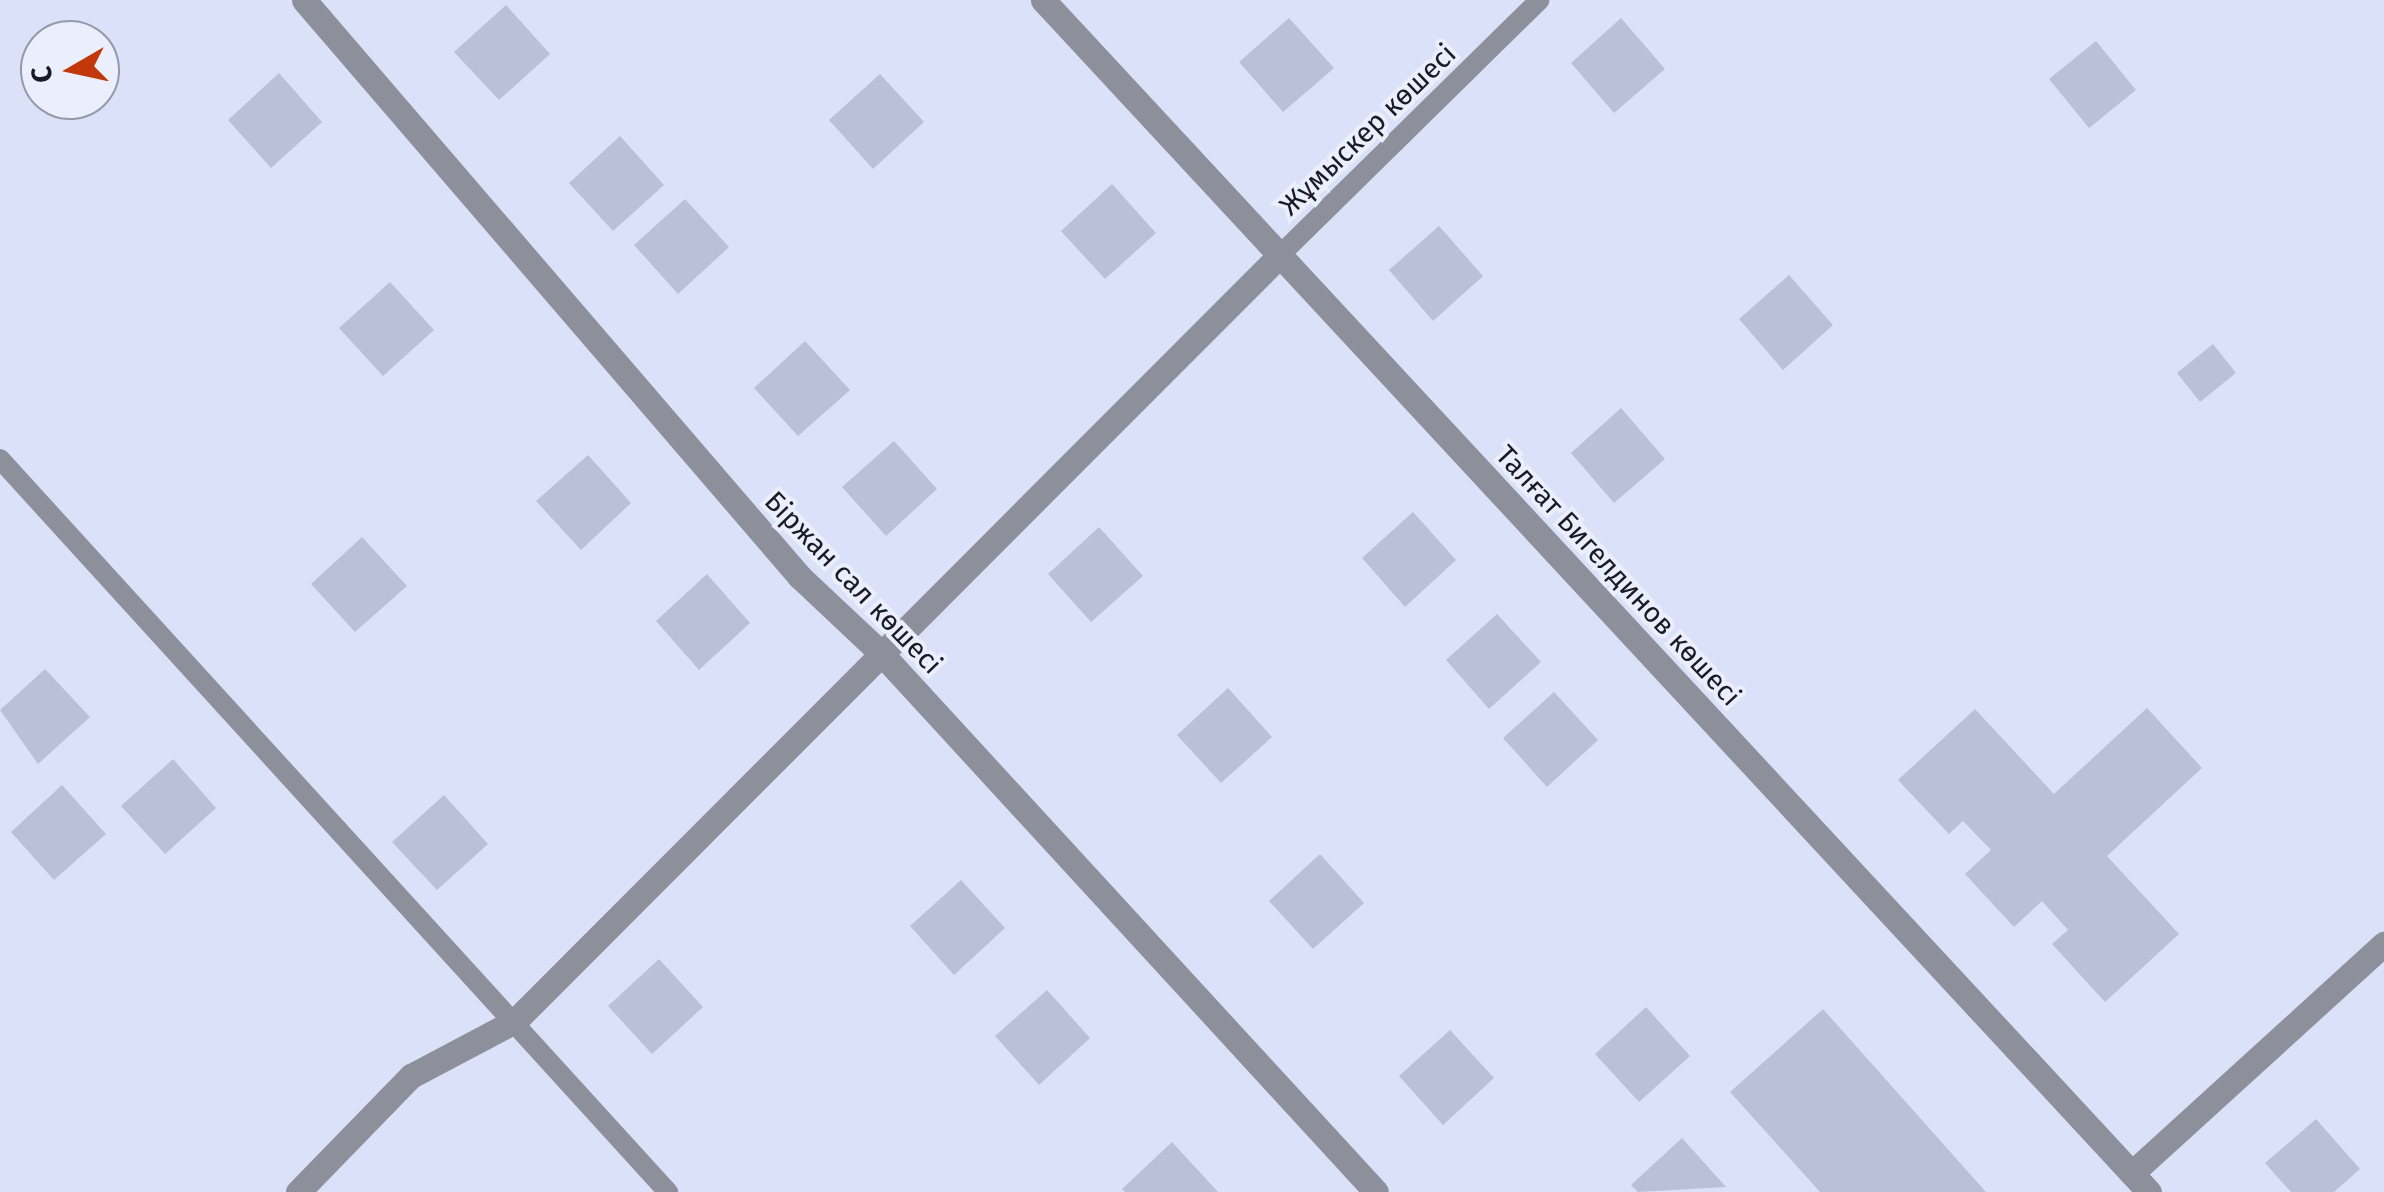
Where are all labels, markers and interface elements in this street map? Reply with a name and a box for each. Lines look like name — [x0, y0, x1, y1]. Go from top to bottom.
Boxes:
north arrow — [20, 20, 120, 120]
street label: Жұмыскер көшесі — [1273, 37, 1463, 223]
text: С — [24, 64, 59, 85]
street label: Талғат Бигелдинов көшесі — [1488, 439, 1748, 713]
street label: Біржан сал көшесі — [757, 485, 949, 681]

